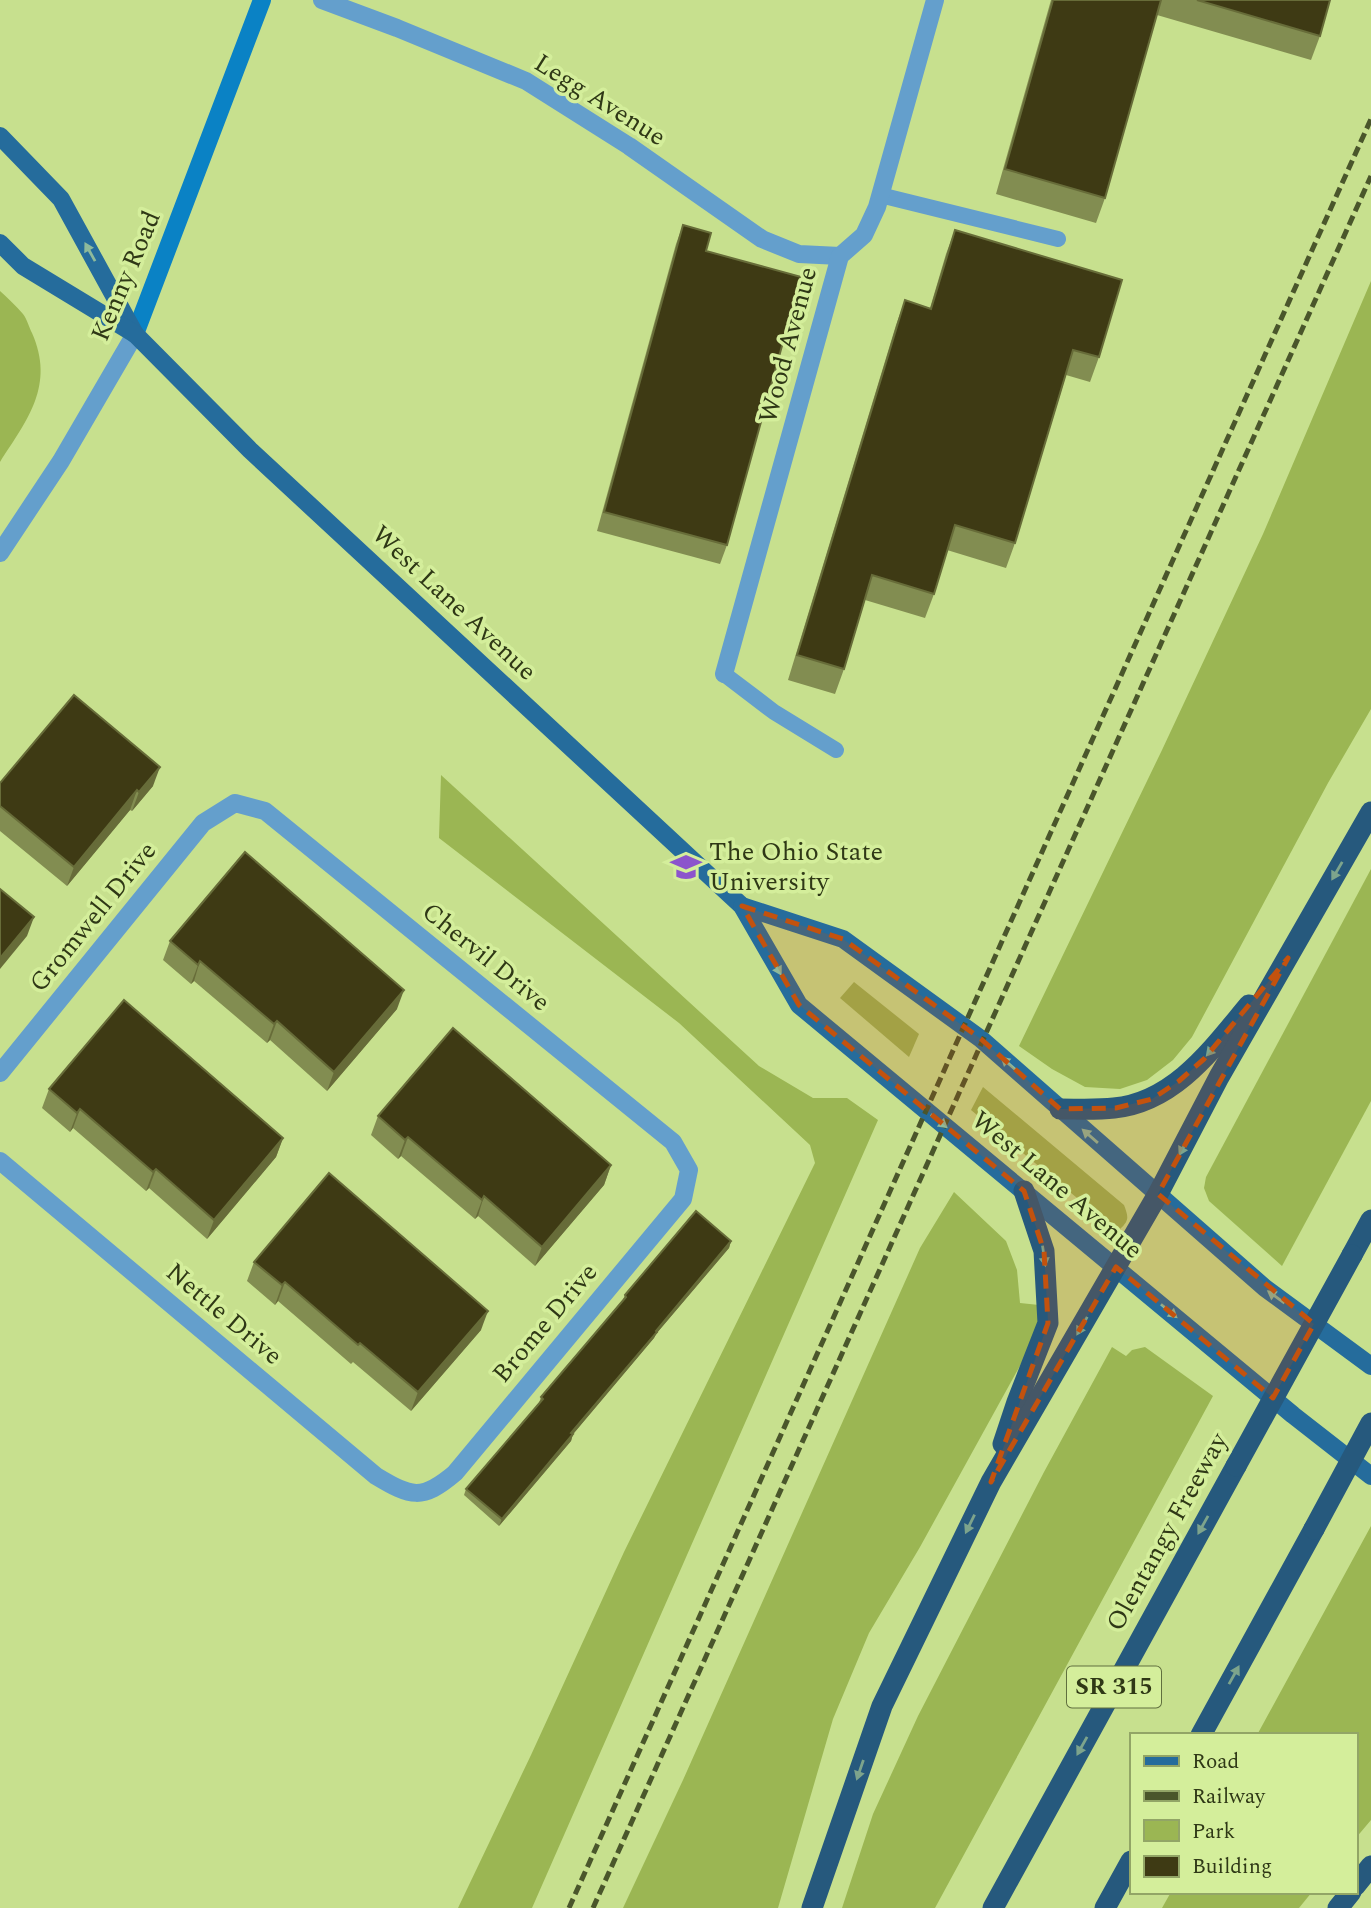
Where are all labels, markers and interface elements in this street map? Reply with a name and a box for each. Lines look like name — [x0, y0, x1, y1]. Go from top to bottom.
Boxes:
street label: Legg Avenue — [526, 44, 674, 156]
street label: Kenny Road — [81, 205, 171, 347]
one-way arrow — [84, 242, 96, 262]
street label: Wood Avenue — [748, 262, 828, 428]
street label: West Lane Avenue — [362, 516, 546, 690]
place label: The Ohio State University — [709, 832, 883, 902]
street label: Gromwell Drive — [20, 833, 166, 1001]
school or university icon: The Ohio State University — [669, 850, 703, 884]
one-way arrow — [1331, 861, 1343, 881]
street label: Chervil Drive — [413, 893, 559, 1021]
one-way arrow — [770, 956, 782, 975]
one-way arrow — [1206, 1040, 1221, 1057]
one-way arrow — [1000, 1056, 1018, 1072]
street label: West Lane Avenue — [962, 1101, 1152, 1269]
one-way arrow — [931, 1113, 948, 1128]
one-way arrow — [1081, 1128, 1099, 1144]
one-way arrow — [1178, 1136, 1189, 1156]
one-way arrow — [1038, 1245, 1049, 1267]
street label: Nettle Drive — [157, 1253, 291, 1375]
street label: Brome Drive — [483, 1254, 607, 1392]
one-way arrow — [1267, 1290, 1286, 1304]
one-way arrow — [1160, 1303, 1177, 1318]
one-way arrow — [1076, 1317, 1088, 1336]
street label: Olentangy Freeway — [1096, 1424, 1239, 1639]
one-way arrow — [965, 1514, 976, 1534]
one-way arrow — [1197, 1516, 1209, 1535]
one-way arrow — [1228, 1665, 1240, 1685]
road number: SR 315 — [1067, 1666, 1161, 1708]
legend — [1130, 1733, 1357, 1894]
one-way arrow — [1076, 1736, 1087, 1756]
text: Road — [1192, 1746, 1239, 1778]
one-way arrow — [854, 1760, 865, 1781]
text: Railway — [1192, 1781, 1266, 1813]
text: Park — [1192, 1816, 1236, 1848]
text: Building — [1192, 1851, 1272, 1883]

